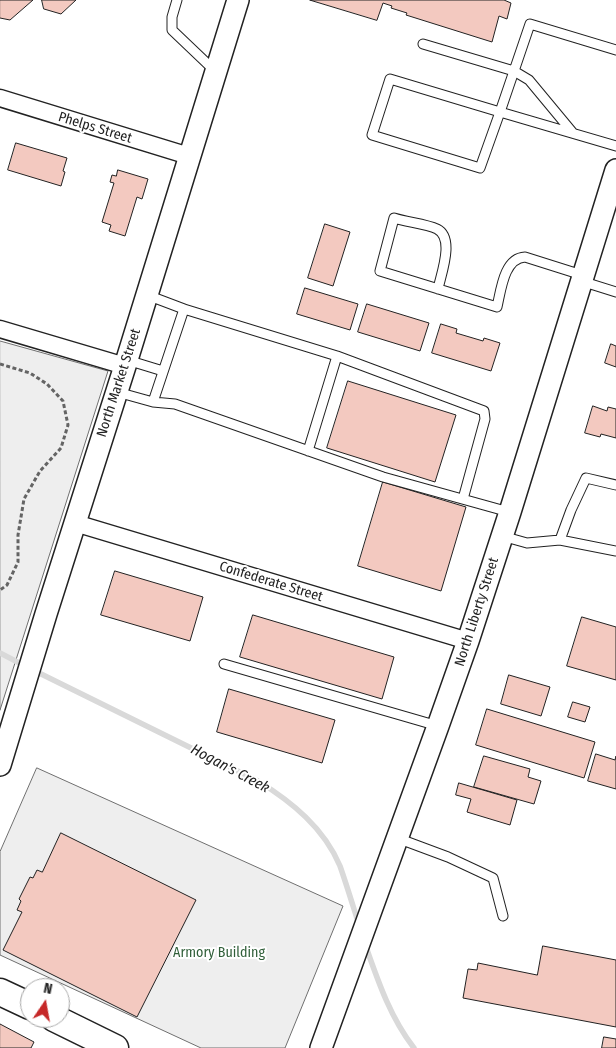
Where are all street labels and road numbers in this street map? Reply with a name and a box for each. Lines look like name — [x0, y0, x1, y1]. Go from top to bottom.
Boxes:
street label: Phelps Street — [56, 109, 134, 147]
street label: North Market Street — [94, 327, 144, 439]
street label: North Liberty Street — [451, 555, 503, 669]
street label: Confederate Street — [217, 558, 325, 606]

